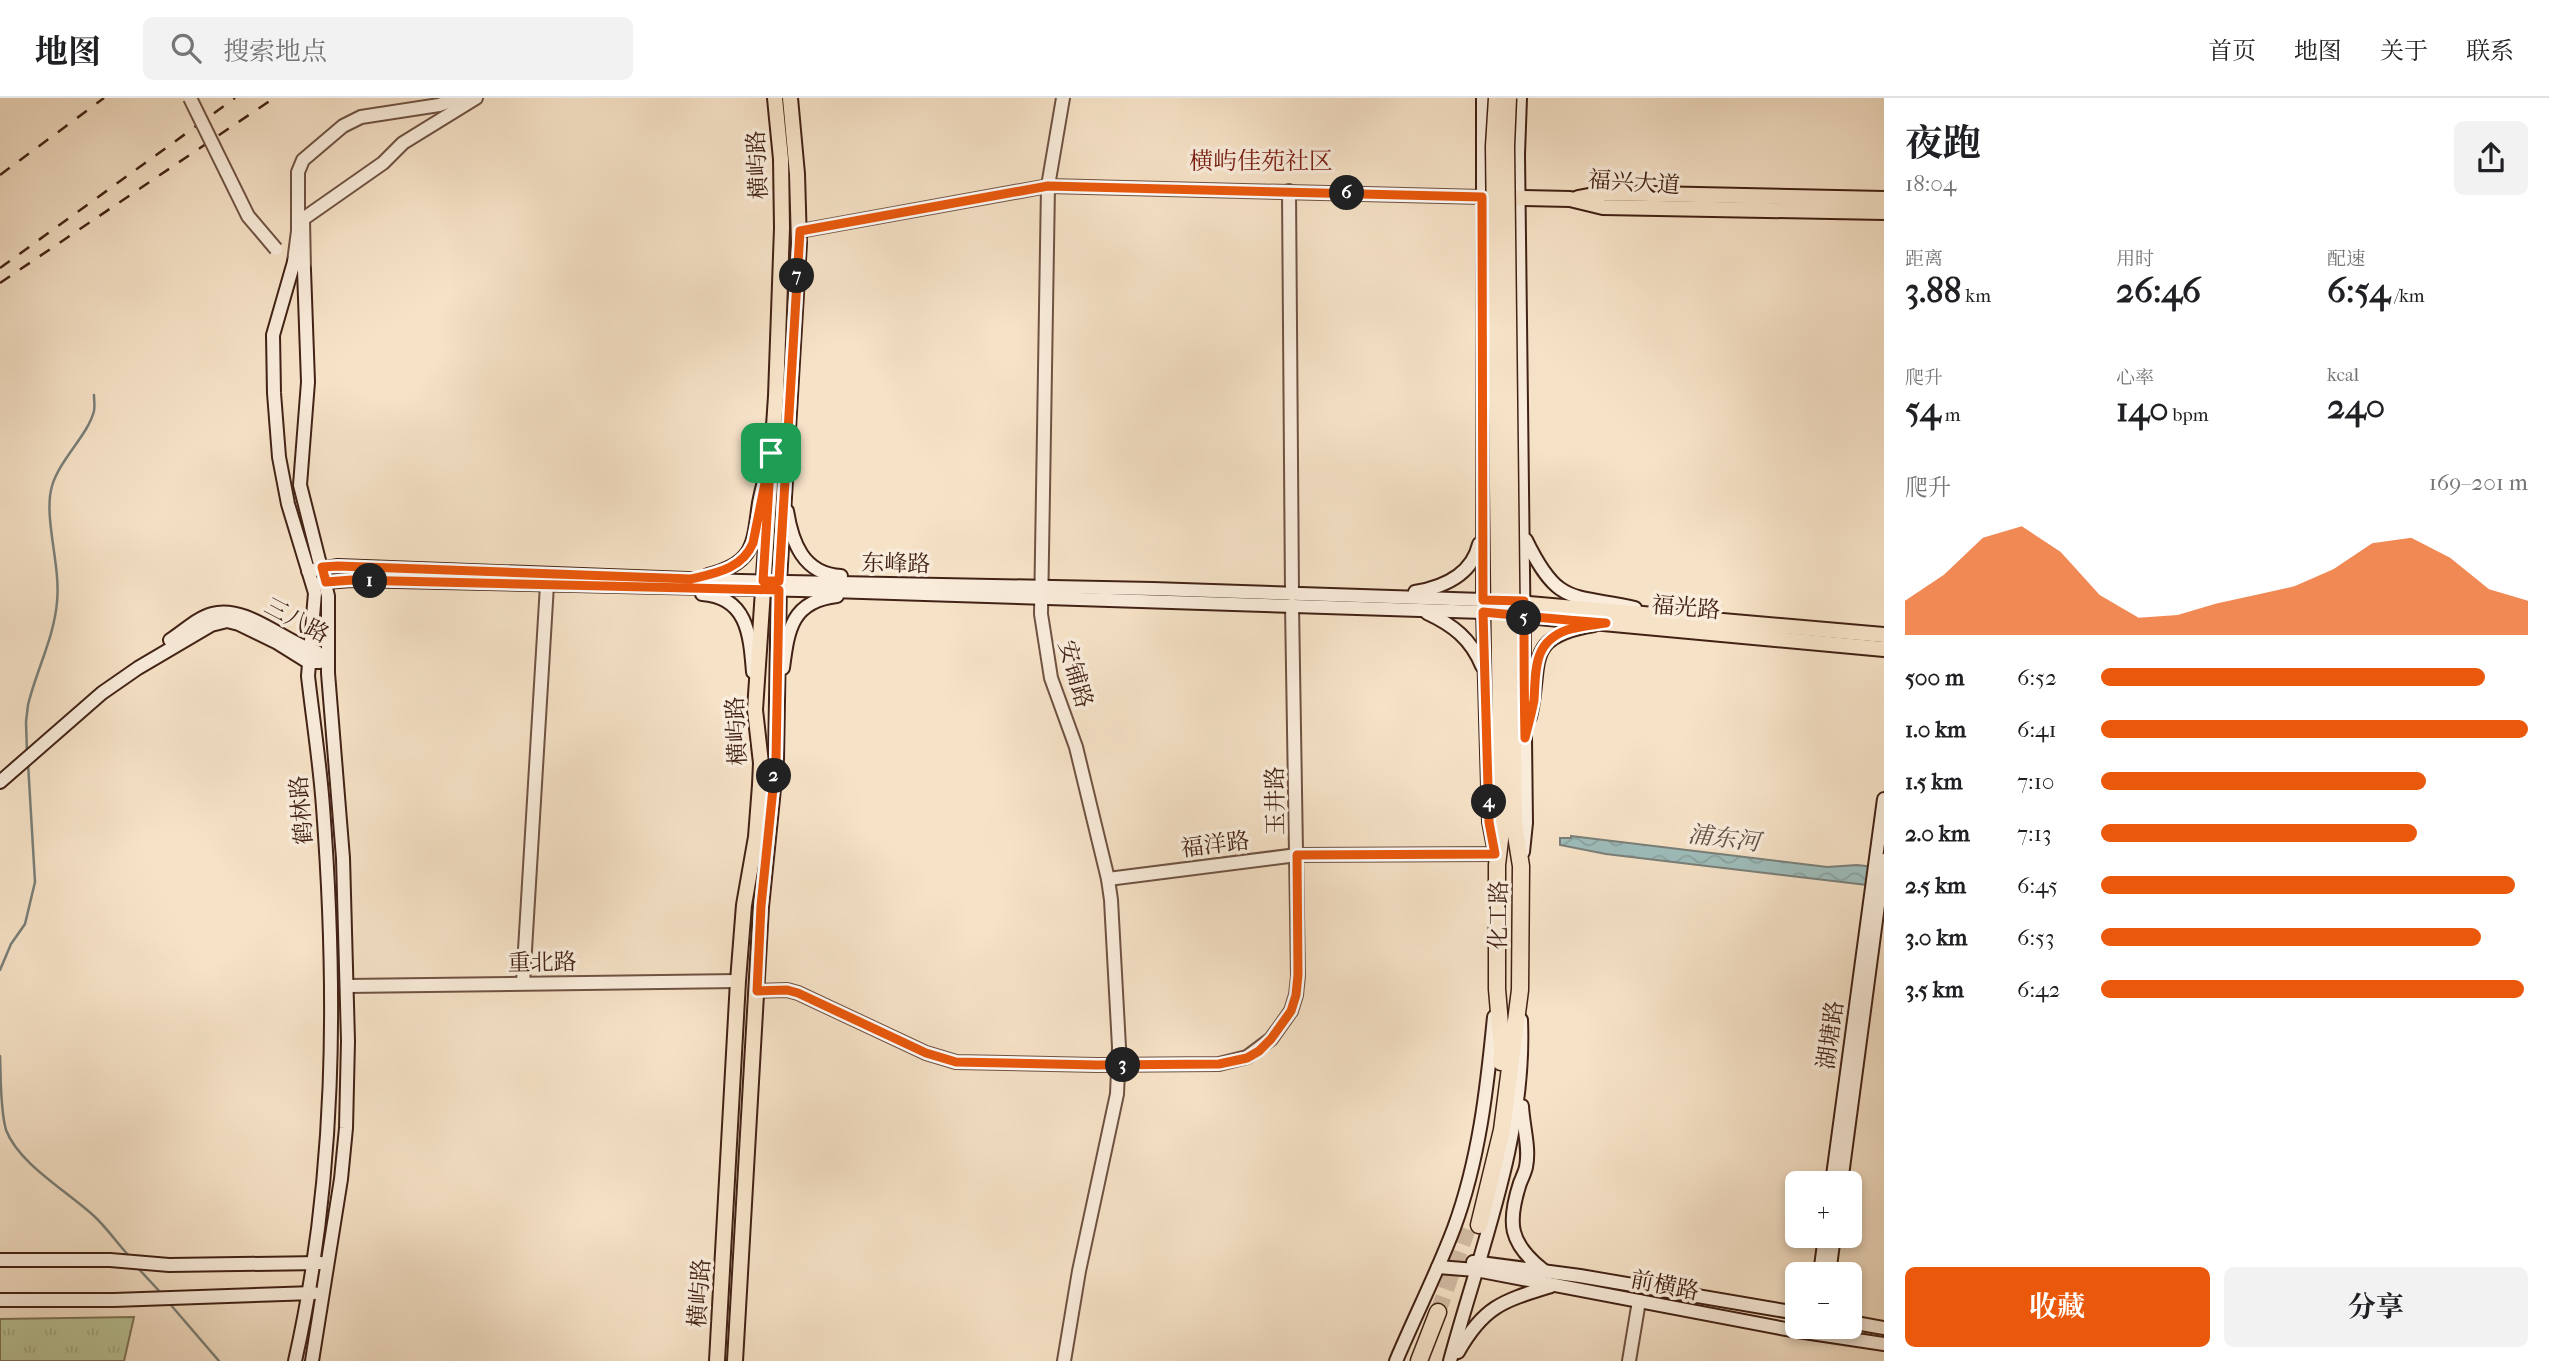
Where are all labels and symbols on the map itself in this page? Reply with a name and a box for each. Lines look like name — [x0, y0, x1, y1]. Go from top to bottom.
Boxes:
street label: 横屿路 — [742, 130, 773, 200]
district label: 横屿佳苑社区 — [1189, 147, 1333, 175]
street label: 福兴大道 — [1587, 166, 1681, 199]
pin: 6 — [1330, 176, 1364, 210]
pin: 7 — [780, 258, 814, 294]
pin — [741, 423, 801, 483]
street label: 东峰路 — [861, 549, 931, 578]
pin: 1 — [352, 564, 388, 598]
street label: 福光路 — [1650, 591, 1722, 624]
street label: 三八路 — [260, 592, 334, 649]
pin: 5 — [1506, 601, 1542, 636]
street label: 安铺路 — [1053, 637, 1098, 711]
street label: 横屿路 — [721, 696, 752, 766]
pin: 2 — [756, 758, 792, 794]
street label: 玉井路 — [1261, 766, 1290, 836]
street label: 鹤林路 — [285, 774, 318, 846]
pin: 4 — [1472, 784, 1506, 820]
water label: 浦东河 — [1687, 820, 1765, 857]
street label: 福洋路 — [1179, 827, 1251, 862]
street label: 化工路 — [1484, 880, 1513, 950]
street label: 重北路 — [507, 948, 577, 977]
street label: 湖塘路 — [1812, 999, 1849, 1071]
pin: 3 — [1106, 1048, 1140, 1082]
street label: 横屿路 — [684, 1258, 715, 1328]
street label: 前横路 — [1628, 1266, 1701, 1305]

